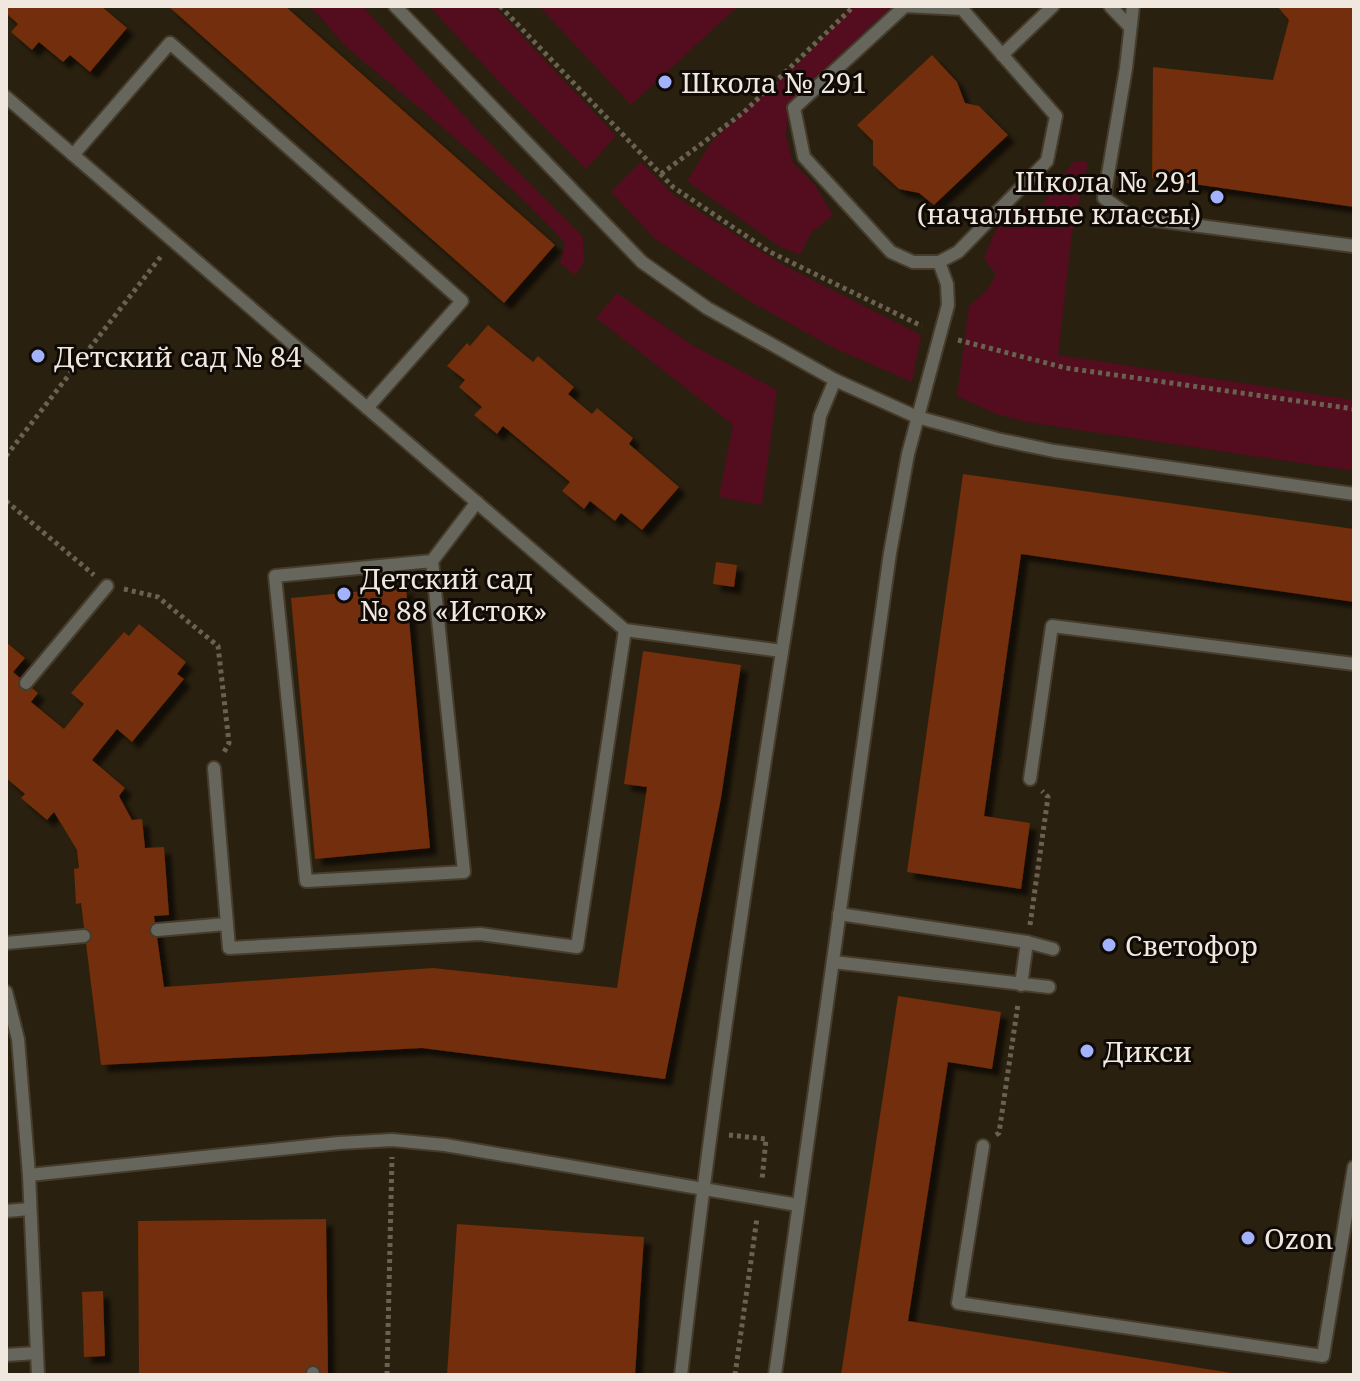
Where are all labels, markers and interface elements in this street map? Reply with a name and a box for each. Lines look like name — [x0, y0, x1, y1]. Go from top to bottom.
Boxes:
place label: Школа № 291 — [681, 63, 867, 101]
marker: Школа № 291 — [656, 73, 674, 91]
place label: Школа № 291 (начальные классы) — [917, 162, 1201, 232]
marker: Школа № 291 (начальные классы) — [1208, 188, 1226, 206]
place label: Детский сад № 84 — [54, 337, 302, 375]
marker: Детский сад № 84 — [29, 347, 47, 365]
place label: Детский сад № 88 «Исток» — [360, 559, 547, 629]
marker: Детский сад № 88 «Исток» — [335, 585, 353, 603]
place label: Светофор — [1125, 926, 1258, 964]
marker: Светофор — [1100, 936, 1118, 954]
place label: Дикси — [1103, 1032, 1192, 1070]
marker: Дикси — [1078, 1042, 1096, 1060]
place label: Ozon — [1264, 1219, 1333, 1257]
marker: Ozon — [1239, 1229, 1257, 1247]

